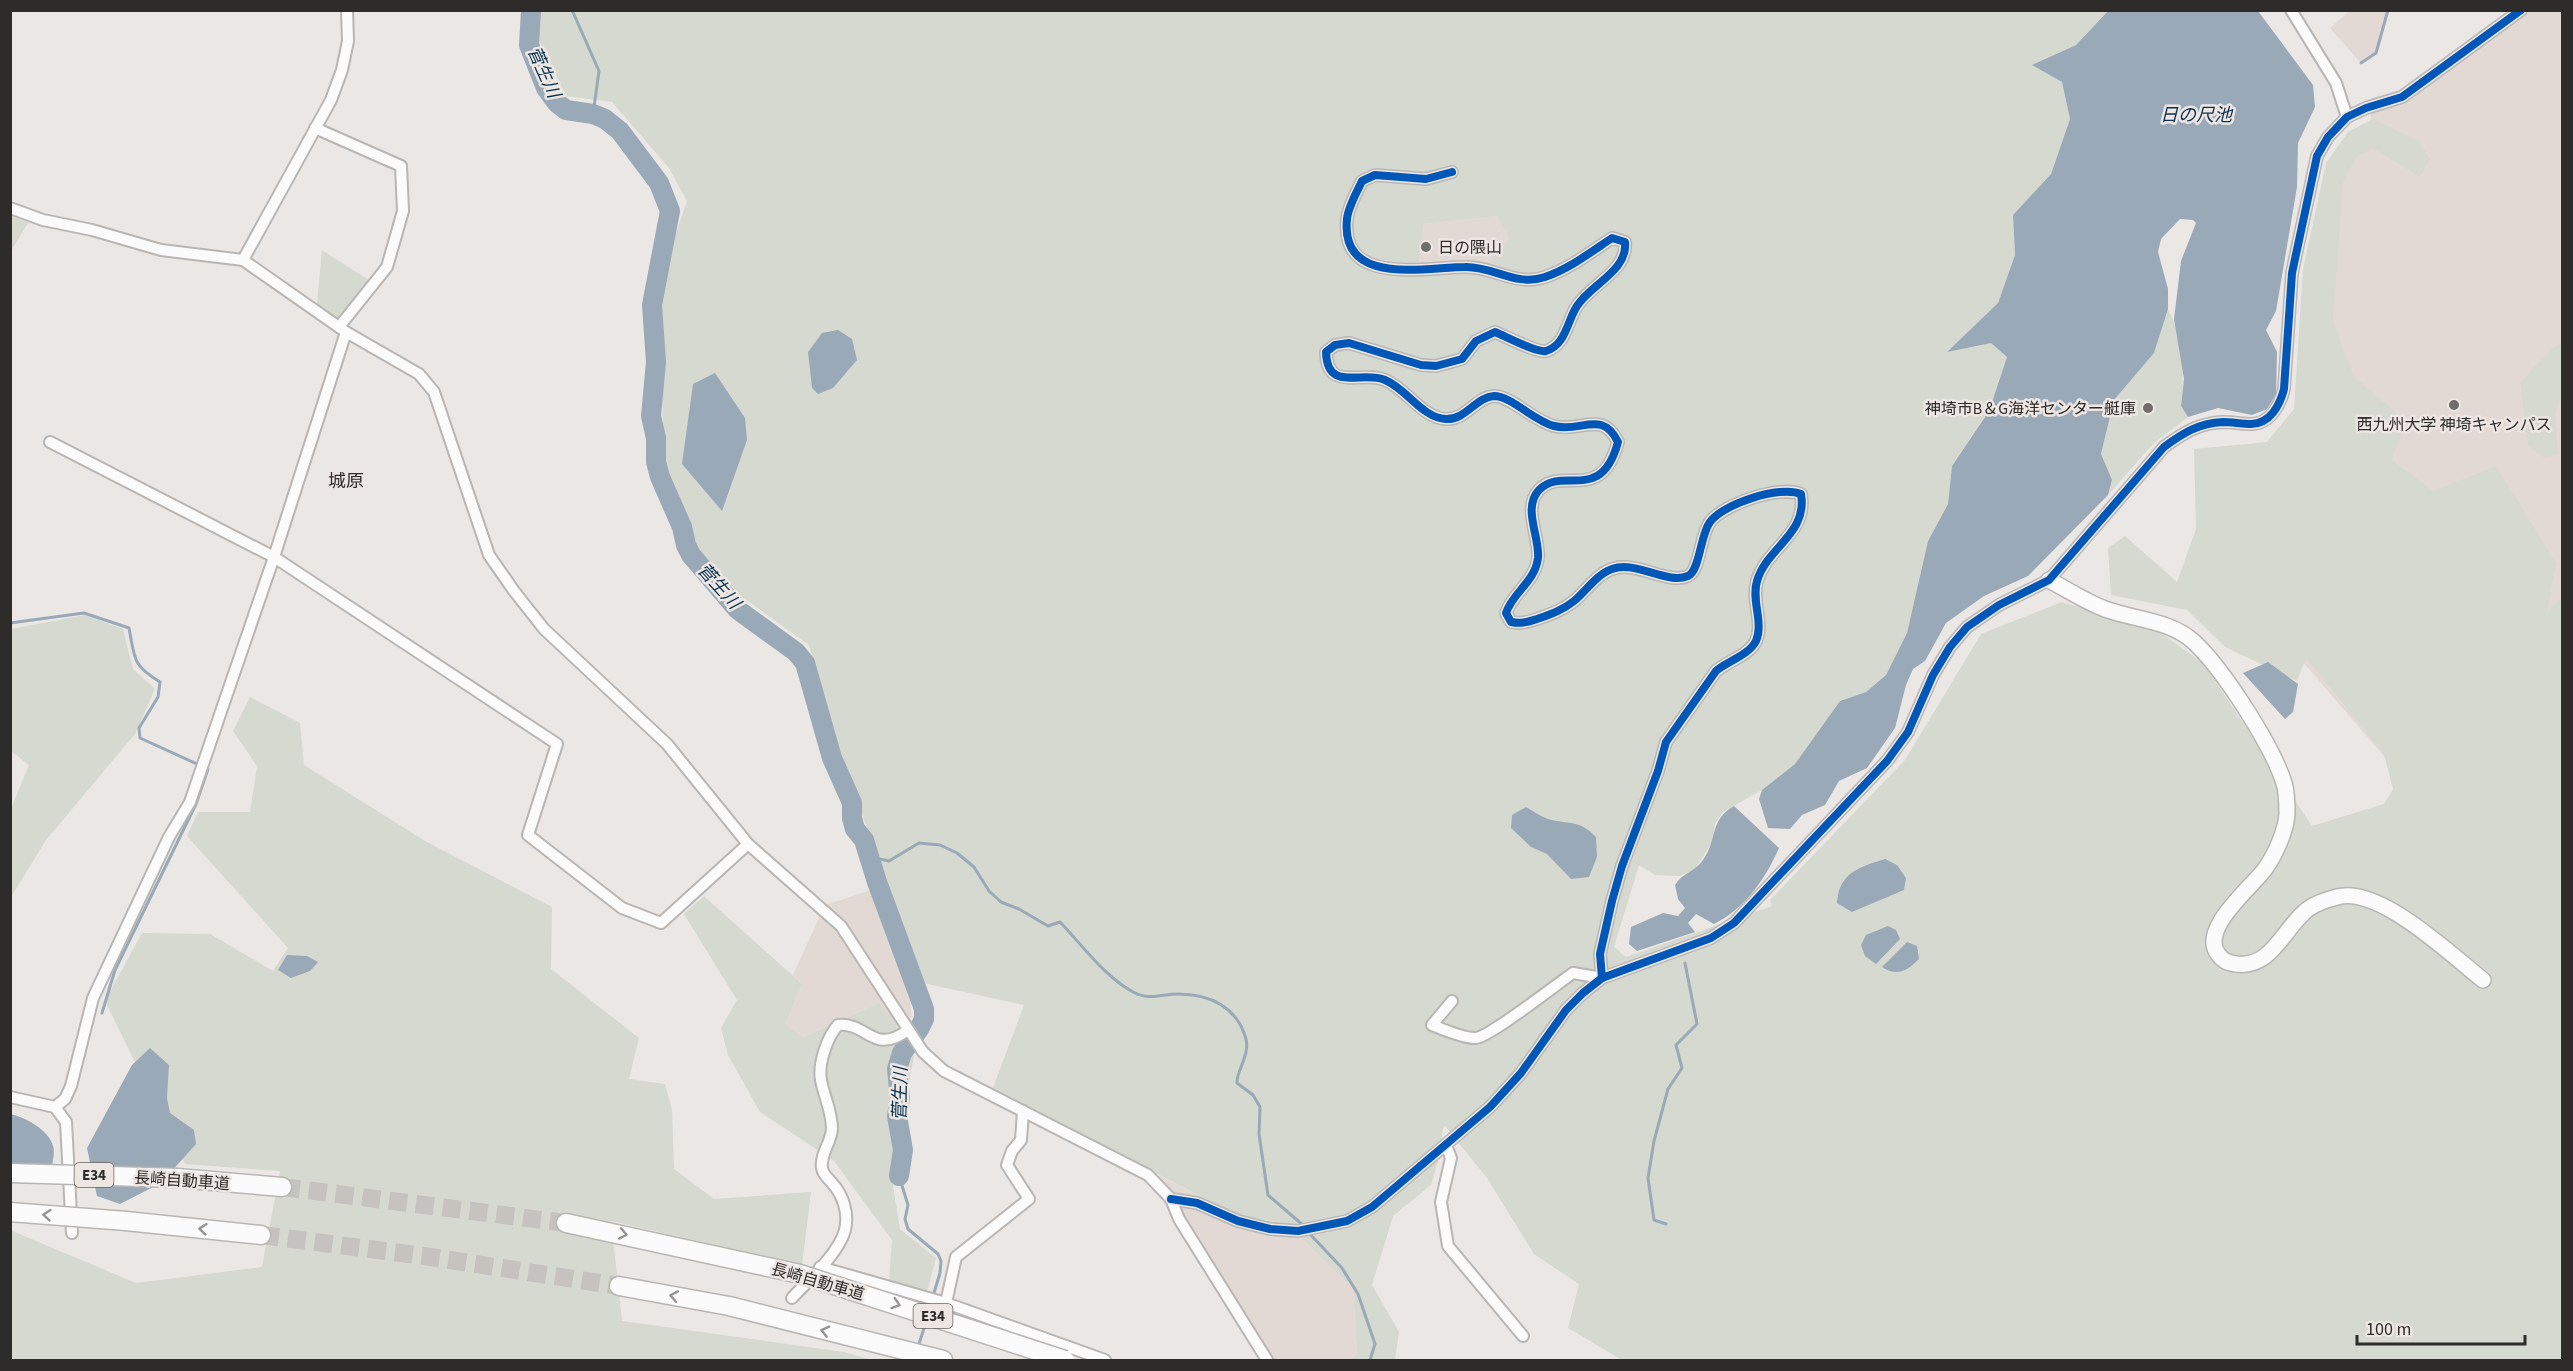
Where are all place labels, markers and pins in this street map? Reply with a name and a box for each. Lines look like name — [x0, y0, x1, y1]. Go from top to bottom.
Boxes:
place label: 日の隈山 — [1438, 237, 1502, 259]
marker: 日の隈山 — [1419, 240, 1433, 254]
place label: 神埼市B＆G海洋センター艇庫 — [1925, 398, 2136, 420]
marker: 西九州大学 神埼キャンパス — [2447, 398, 2461, 412]
marker: 神埼市B＆G海洋センター艇庫 — [2141, 401, 2155, 415]
place label: 西九州大学 神埼キャンパス — [2356, 414, 2552, 436]

